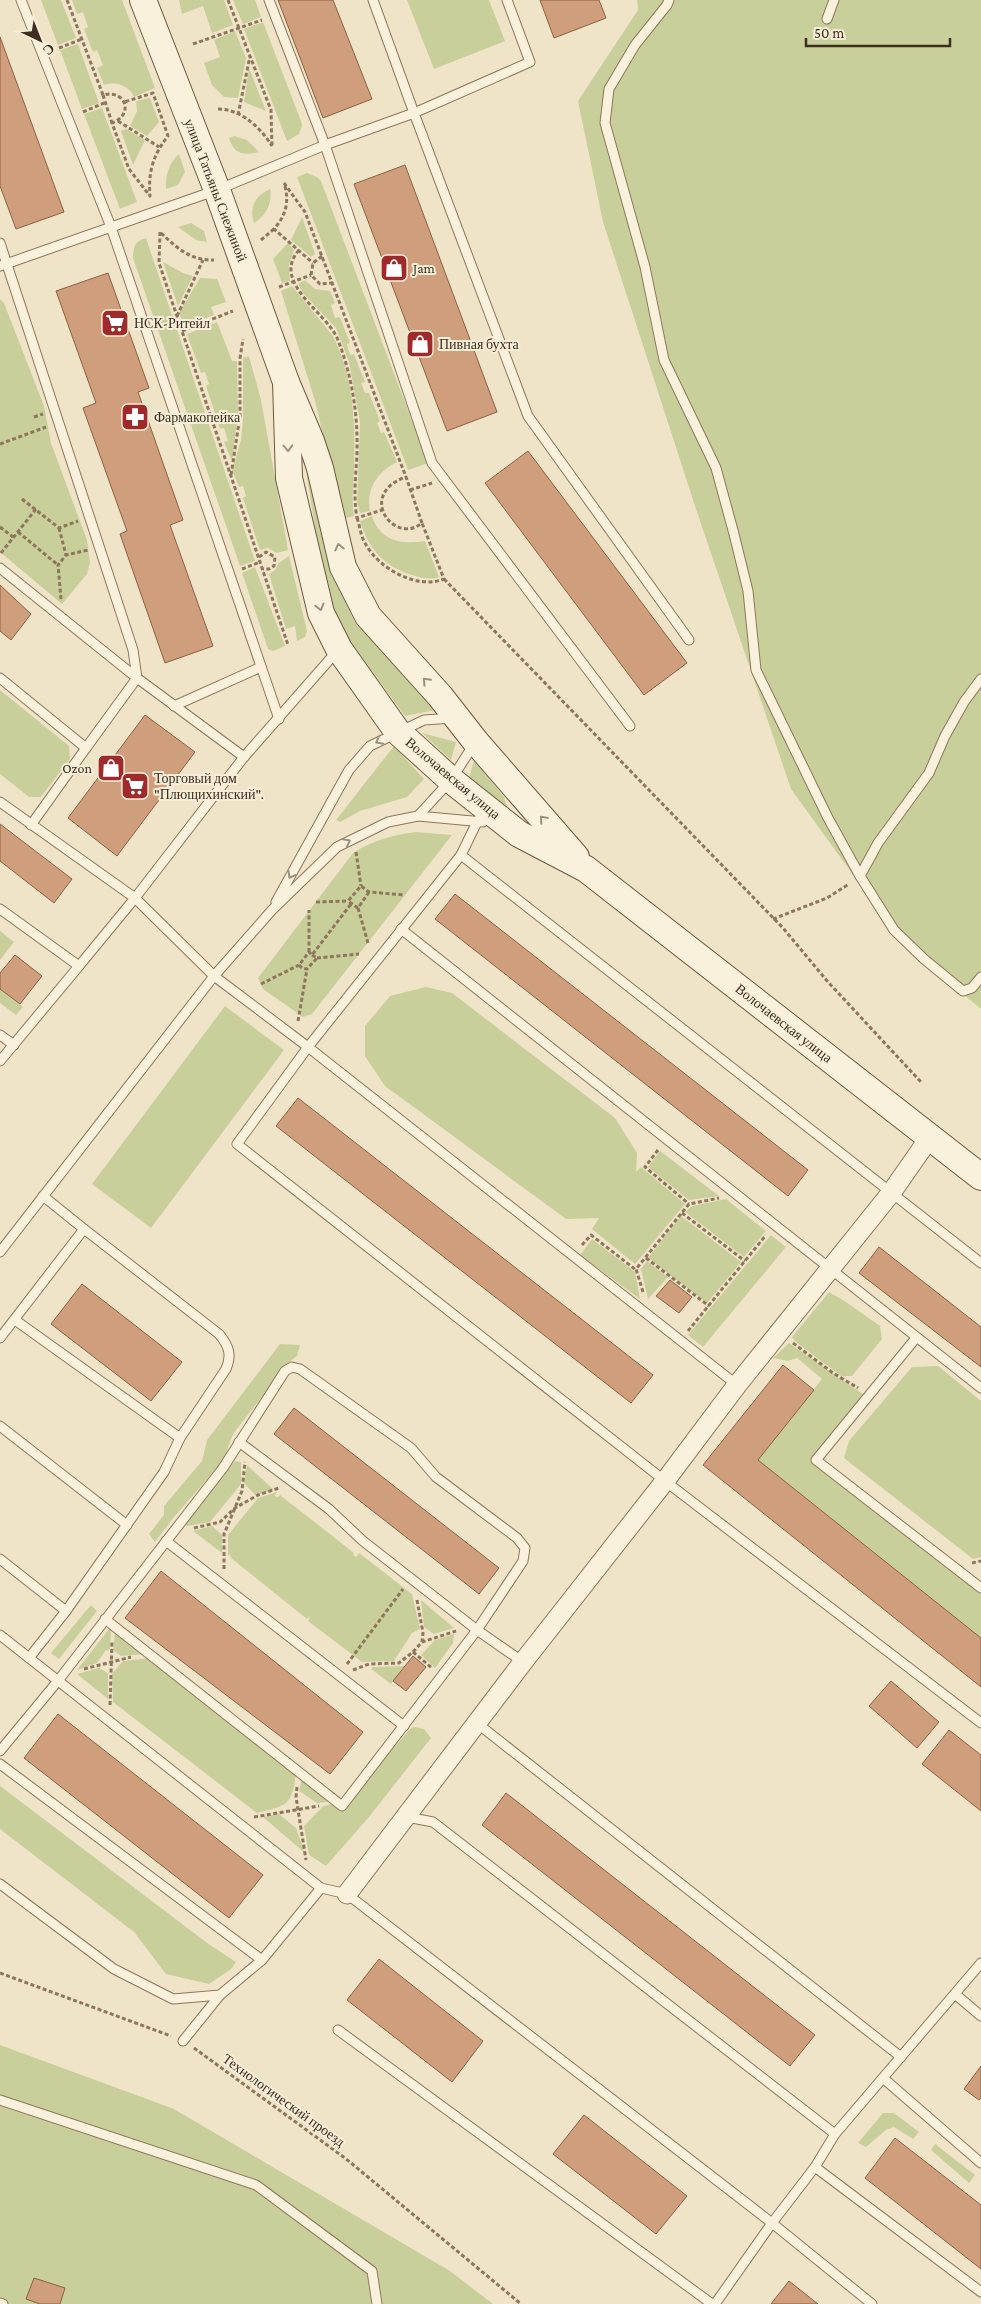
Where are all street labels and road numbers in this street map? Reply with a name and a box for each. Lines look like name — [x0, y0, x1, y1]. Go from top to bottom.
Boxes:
street label: улица Татьяны Снежиной — [181, 116, 251, 264]
street label: Волочаевская улица — [402, 734, 504, 823]
street label: Волочаевская улица — [732, 980, 836, 1066]
street label: Технологический проезд — [220, 2050, 348, 2150]

